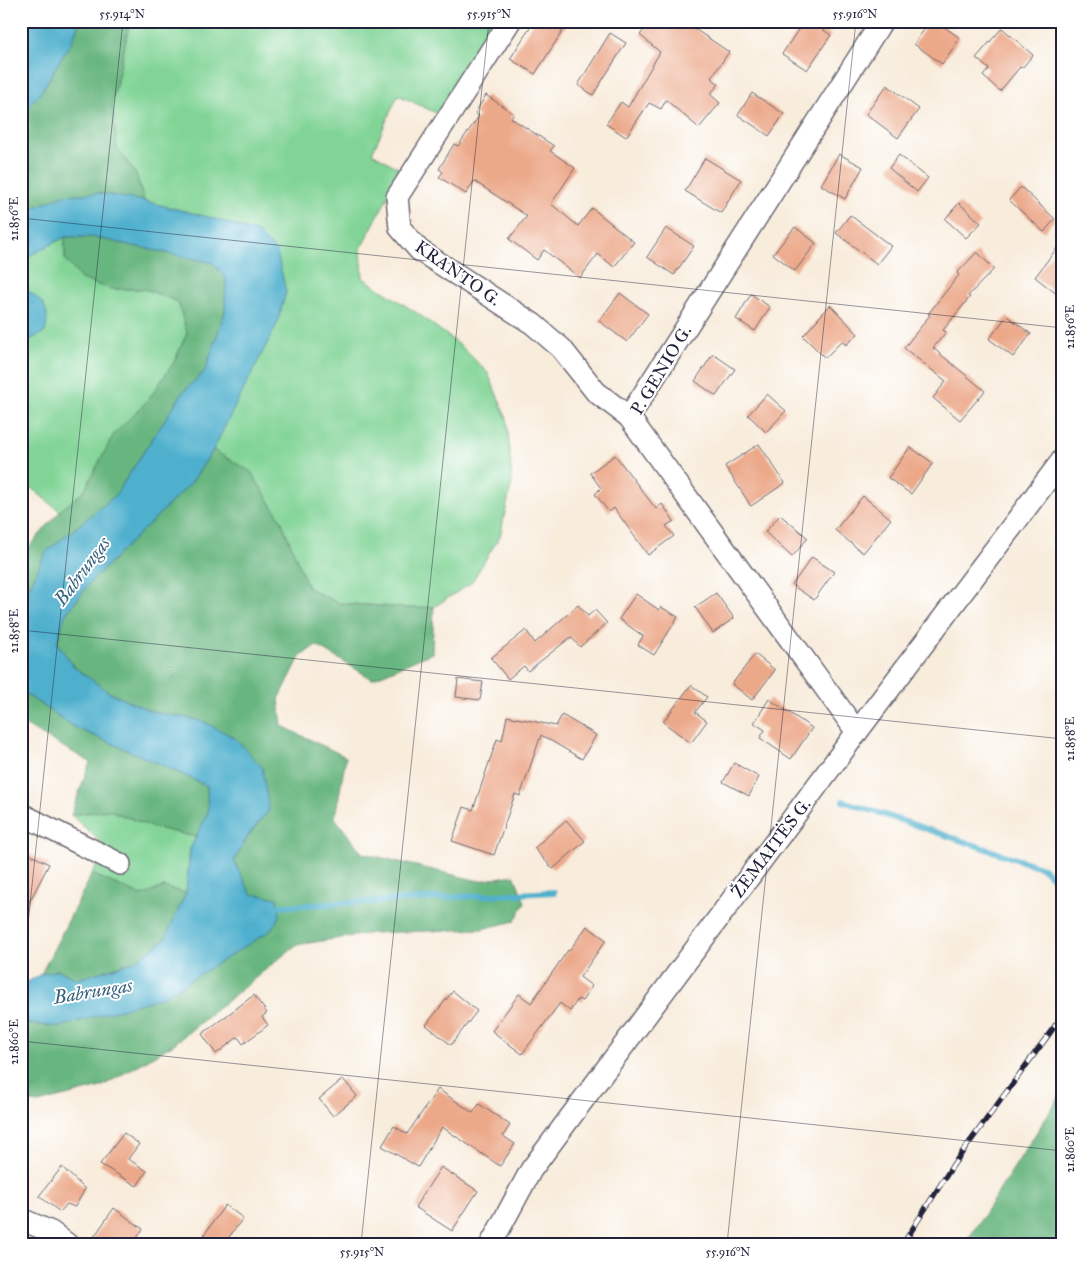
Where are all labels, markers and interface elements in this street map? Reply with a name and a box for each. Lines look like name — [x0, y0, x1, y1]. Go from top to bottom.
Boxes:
text: 55.914°N — [99, 7, 145, 21]
text: 55.915°N — [467, 7, 511, 21]
text: 55.916°N — [832, 7, 878, 21]
text: 21.856°E — [7, 196, 21, 241]
street label: KRANTO G. — [411, 235, 505, 311]
text: 21.856°E — [1063, 304, 1077, 349]
street label: P. GENIO G. — [626, 321, 696, 419]
water label: Babrungas — [48, 532, 115, 610]
text: 21.858°E — [7, 608, 21, 653]
text: 21.858°E — [1063, 716, 1077, 761]
street label: ŽEMAITĖS G. — [725, 793, 816, 902]
water label: Babrungas — [51, 973, 135, 1009]
text: 21.860°E — [7, 1019, 21, 1065]
text: 21.860°E — [1063, 1127, 1077, 1173]
text: 55.915°N — [340, 1245, 384, 1259]
text: 55.916°N — [705, 1245, 751, 1259]

